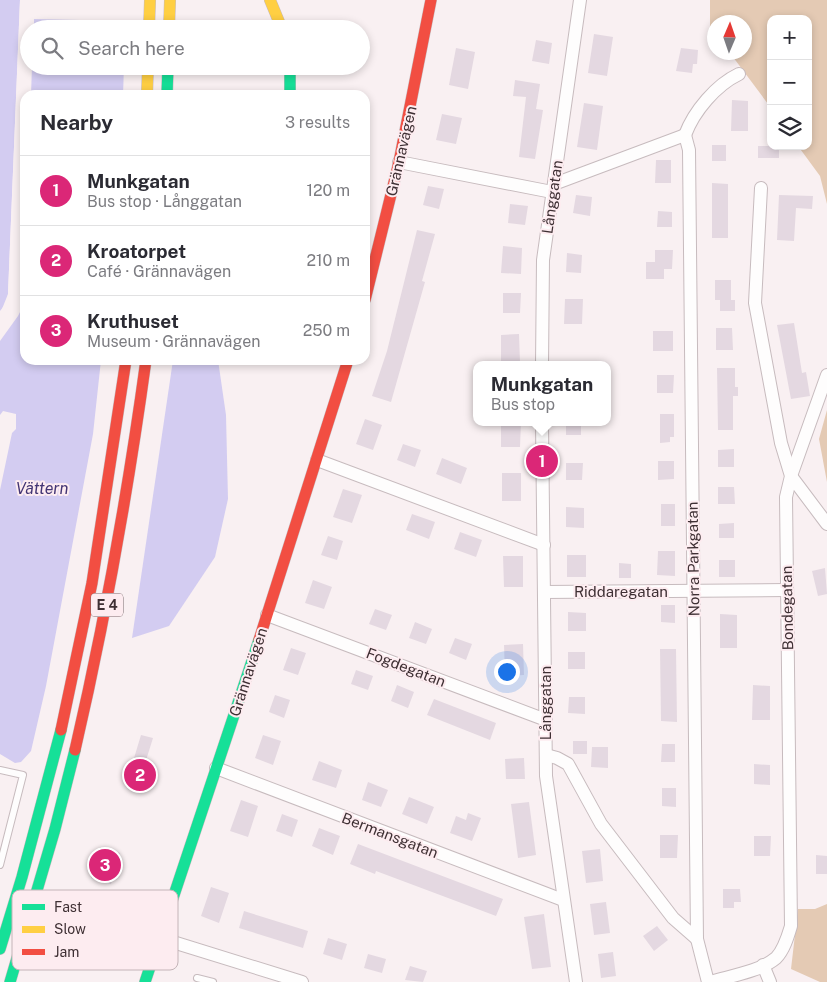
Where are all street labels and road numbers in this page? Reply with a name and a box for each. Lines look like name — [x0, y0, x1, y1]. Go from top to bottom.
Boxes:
street label: Grännavägen — [382, 104, 420, 198]
street label: Långgatan — [538, 159, 566, 235]
street label: Norra Parkgatan — [684, 502, 702, 616]
street label: Bondegatan — [778, 566, 796, 650]
street label: Riddaregatan — [574, 583, 668, 600]
road number: E 4 — [91, 594, 123, 616]
street label: Grännavägen — [226, 626, 270, 718]
street label: Fogdegatan — [364, 644, 448, 690]
street label: Långgatan — [537, 666, 554, 740]
street label: Bermansgatan — [339, 809, 441, 861]

